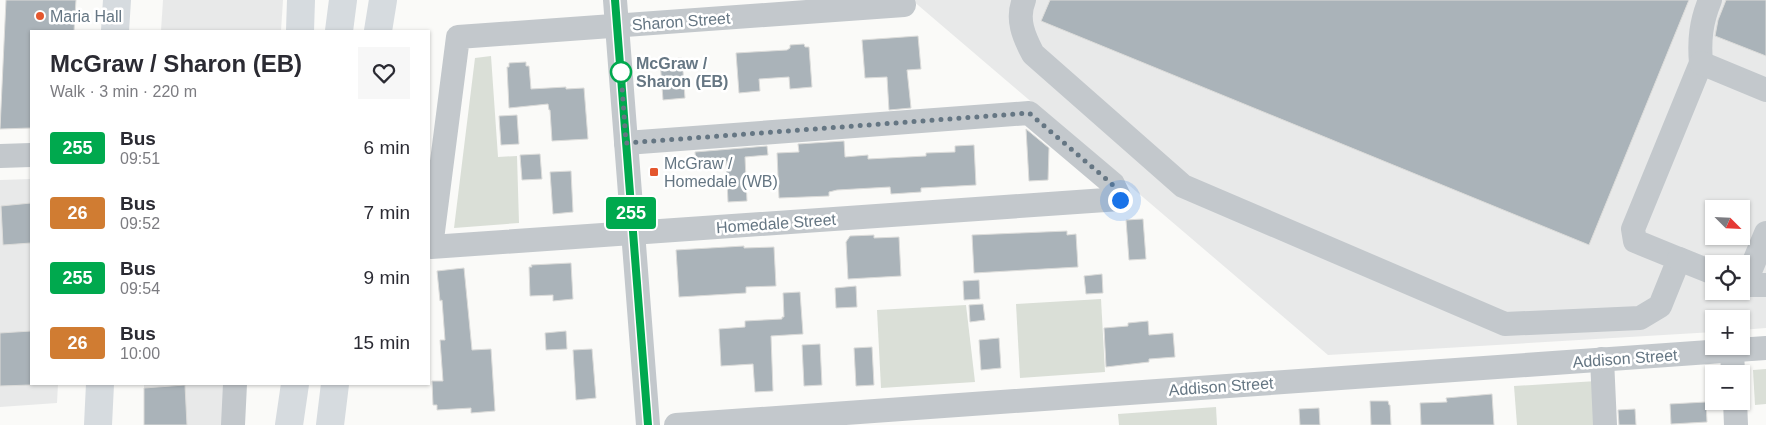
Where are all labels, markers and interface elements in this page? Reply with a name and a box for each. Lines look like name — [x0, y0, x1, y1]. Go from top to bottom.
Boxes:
place label: Maria Hall — [50, 8, 122, 25]
marker: Maria Hall — [34, 10, 46, 22]
street label: Sharon Street — [631, 10, 731, 33]
button: heart — [358, 47, 410, 99]
text: McGraw / Sharon (EB) — [50, 50, 302, 77]
place label: McGraw / Sharon (EB) — [636, 55, 728, 90]
marker: McGraw / Sharon (EB) — [610, 61, 632, 83]
text: Walk · 3 min · 220 m — [50, 83, 197, 100]
text: Bus — [120, 128, 156, 149]
text: 6 min — [364, 137, 410, 158]
text: 255 — [62, 138, 93, 158]
text: 09:51 — [120, 150, 160, 167]
place label: McGraw / Homedale (WB) — [664, 155, 778, 190]
marker: McGraw / Homedale (WB) — [648, 166, 660, 178]
your location — [1108, 188, 1133, 213]
text: Bus — [120, 193, 156, 214]
line badge: 255 — [602, 197, 660, 229]
north arrow — [1705, 200, 1750, 245]
map controls — [1705, 200, 1750, 410]
text: 7 min — [364, 202, 410, 223]
text: 26 — [67, 203, 88, 223]
text: 255 — [616, 203, 646, 223]
street label: Homedale Street — [716, 211, 837, 236]
text: 09:52 — [120, 215, 160, 232]
button: locate — [1705, 255, 1750, 300]
text: Bus — [120, 258, 156, 279]
text: 9 min — [364, 267, 410, 288]
text: 255 — [62, 268, 93, 288]
text: 09:54 — [120, 280, 160, 297]
button: + — [1705, 310, 1750, 355]
text: Bus — [120, 323, 156, 344]
text: 15 min — [353, 332, 410, 353]
text: 26 — [67, 333, 88, 353]
text: 10:00 — [120, 345, 160, 362]
street label: Addison Street — [1572, 346, 1679, 371]
button: − — [1705, 365, 1750, 410]
street label: Addison Street — [1168, 374, 1275, 399]

